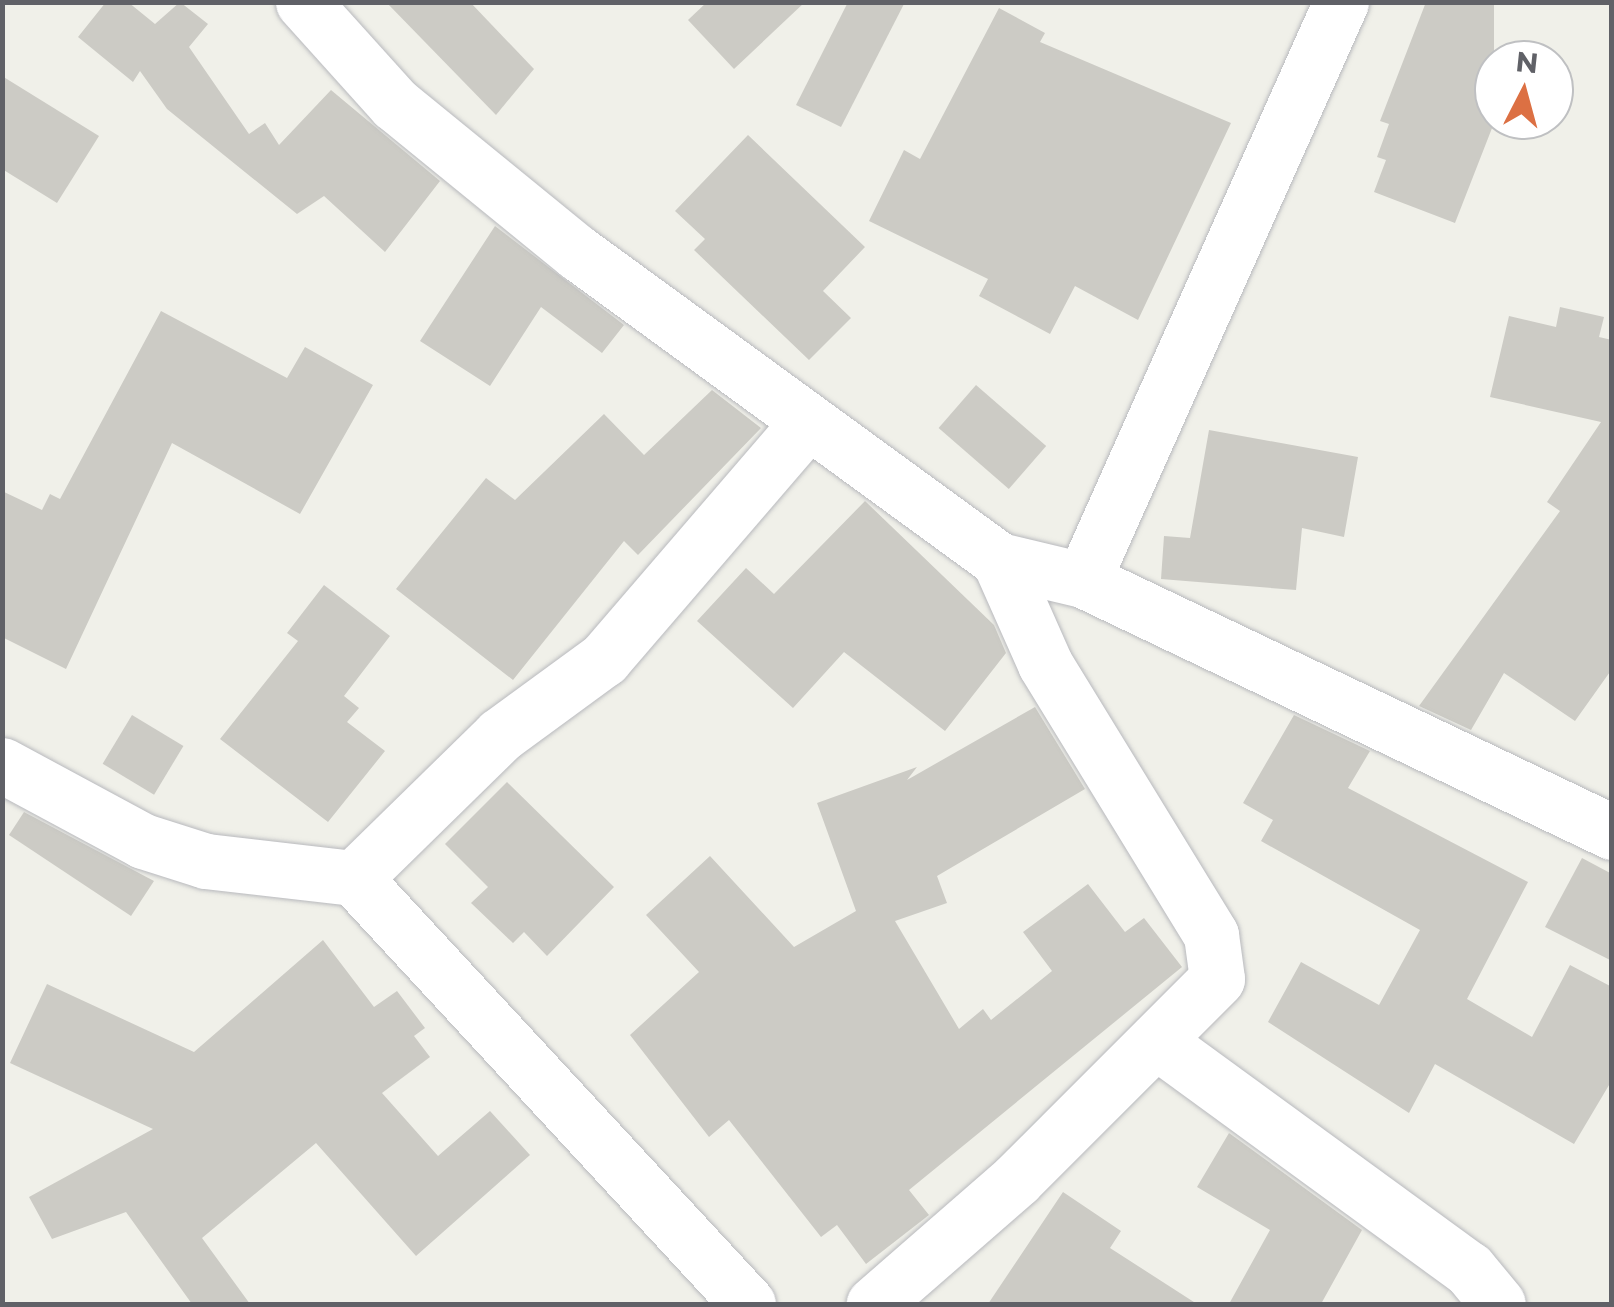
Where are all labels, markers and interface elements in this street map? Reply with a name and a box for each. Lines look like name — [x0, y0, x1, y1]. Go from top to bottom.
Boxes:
north arrow — [1474, 40, 1574, 140]
text: N — [1514, 44, 1540, 80]

